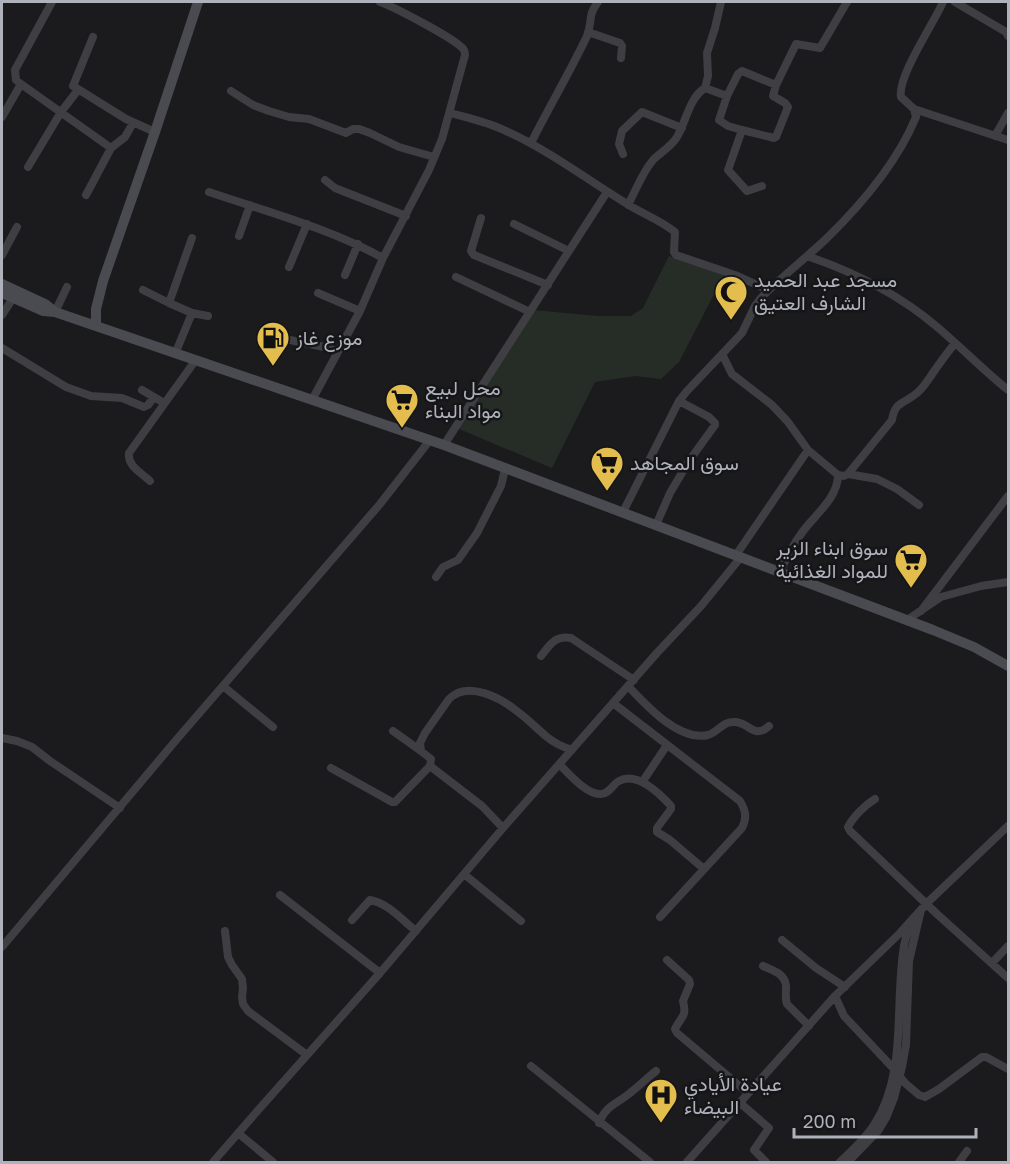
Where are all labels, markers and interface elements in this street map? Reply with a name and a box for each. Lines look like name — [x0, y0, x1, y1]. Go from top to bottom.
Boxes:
place label: مسجد عبد الحميد الشارف العتيق — [754, 267, 897, 316]
mosque icon: مسجد عبد الحميد الشارف العتيق — [713, 274, 749, 321]
fuel station icon: موزع غاز — [255, 320, 291, 367]
place label: موزع غاز — [295, 325, 362, 352]
place label: محل لبيع مواد البناء — [425, 375, 501, 424]
supermarket icon: محل لبيع مواد البناء — [384, 382, 420, 429]
supermarket icon: سوق المجاهد — [589, 445, 625, 492]
place label: سوق المجاهد — [630, 450, 739, 476]
place label: سوق ابناء الزير للمواد الغذائية — [775, 535, 888, 584]
supermarket icon: سوق ابناء الزير للمواد الغذائية — [893, 542, 929, 589]
place label: عيادة الأيادي البيضاء — [684, 1071, 782, 1119]
hospital icon: عيادة الأيادي البيضاء — [643, 1077, 679, 1124]
scale bar — [794, 1101, 976, 1139]
text: 200 m — [803, 1110, 856, 1132]

